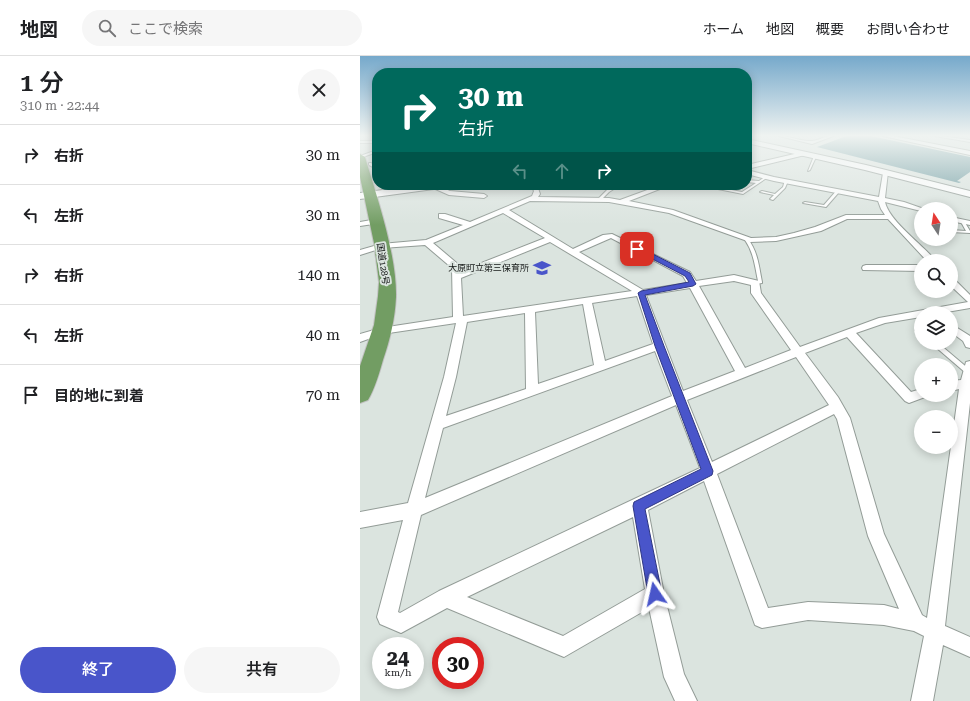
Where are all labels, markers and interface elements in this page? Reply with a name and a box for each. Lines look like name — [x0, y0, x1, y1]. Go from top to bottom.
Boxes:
search box — [82, 10, 362, 46]
icon: search — [96, 17, 118, 39]
text: 地図 — [20, 18, 58, 41]
text: ここで検索 — [128, 20, 203, 38]
text: ホーム — [702, 21, 744, 37]
text: 地図 — [766, 21, 794, 37]
text: 概要 — [816, 21, 844, 37]
text: お問い合わせ — [866, 21, 950, 37]
text: 1 分 — [20, 69, 64, 97]
button: close — [298, 69, 340, 111]
text: 30 m — [458, 80, 523, 113]
icon: right — [392, 84, 444, 136]
text: 310 m · 22:44 — [20, 98, 99, 113]
text: 右折 — [458, 118, 494, 139]
icon: right — [20, 144, 42, 166]
text: 30 m — [306, 146, 340, 164]
text: 右折 — [54, 147, 84, 165]
icon: left — [509, 160, 531, 182]
icon: ahead — [551, 160, 573, 182]
icon: right — [593, 160, 615, 182]
north arrow — [914, 202, 958, 246]
map controls — [914, 202, 958, 454]
icon: left — [20, 204, 42, 226]
text: 30 m — [306, 206, 340, 224]
text: 左折 — [54, 207, 84, 225]
pin — [620, 232, 654, 266]
icon: arrive — [626, 238, 648, 260]
street label: 国道128号 — [375, 242, 391, 286]
button: search — [914, 254, 958, 298]
school or university icon: 大原町立第三保育所 — [532, 258, 552, 278]
place label: 大原町立第三保育所 — [448, 263, 529, 273]
icon: right — [20, 264, 42, 286]
text: 140 m — [297, 266, 340, 284]
text: 右折 — [54, 267, 84, 285]
button: layers — [914, 306, 958, 350]
icon: left — [20, 324, 42, 346]
text: 40 m — [306, 326, 340, 344]
text: 左折 — [54, 327, 84, 345]
button: + — [914, 358, 958, 402]
icon: arrive — [20, 384, 42, 406]
text: 70 m — [306, 386, 340, 404]
text: 目的地に到着 — [54, 387, 144, 405]
button: − — [914, 410, 958, 454]
position arrow — [634, 573, 676, 615]
speed limit sign: 30 — [432, 637, 484, 689]
text: 24 — [387, 646, 409, 670]
button: 終了 — [20, 647, 176, 693]
button: 共有 — [184, 647, 340, 693]
text: km/h — [385, 667, 411, 678]

